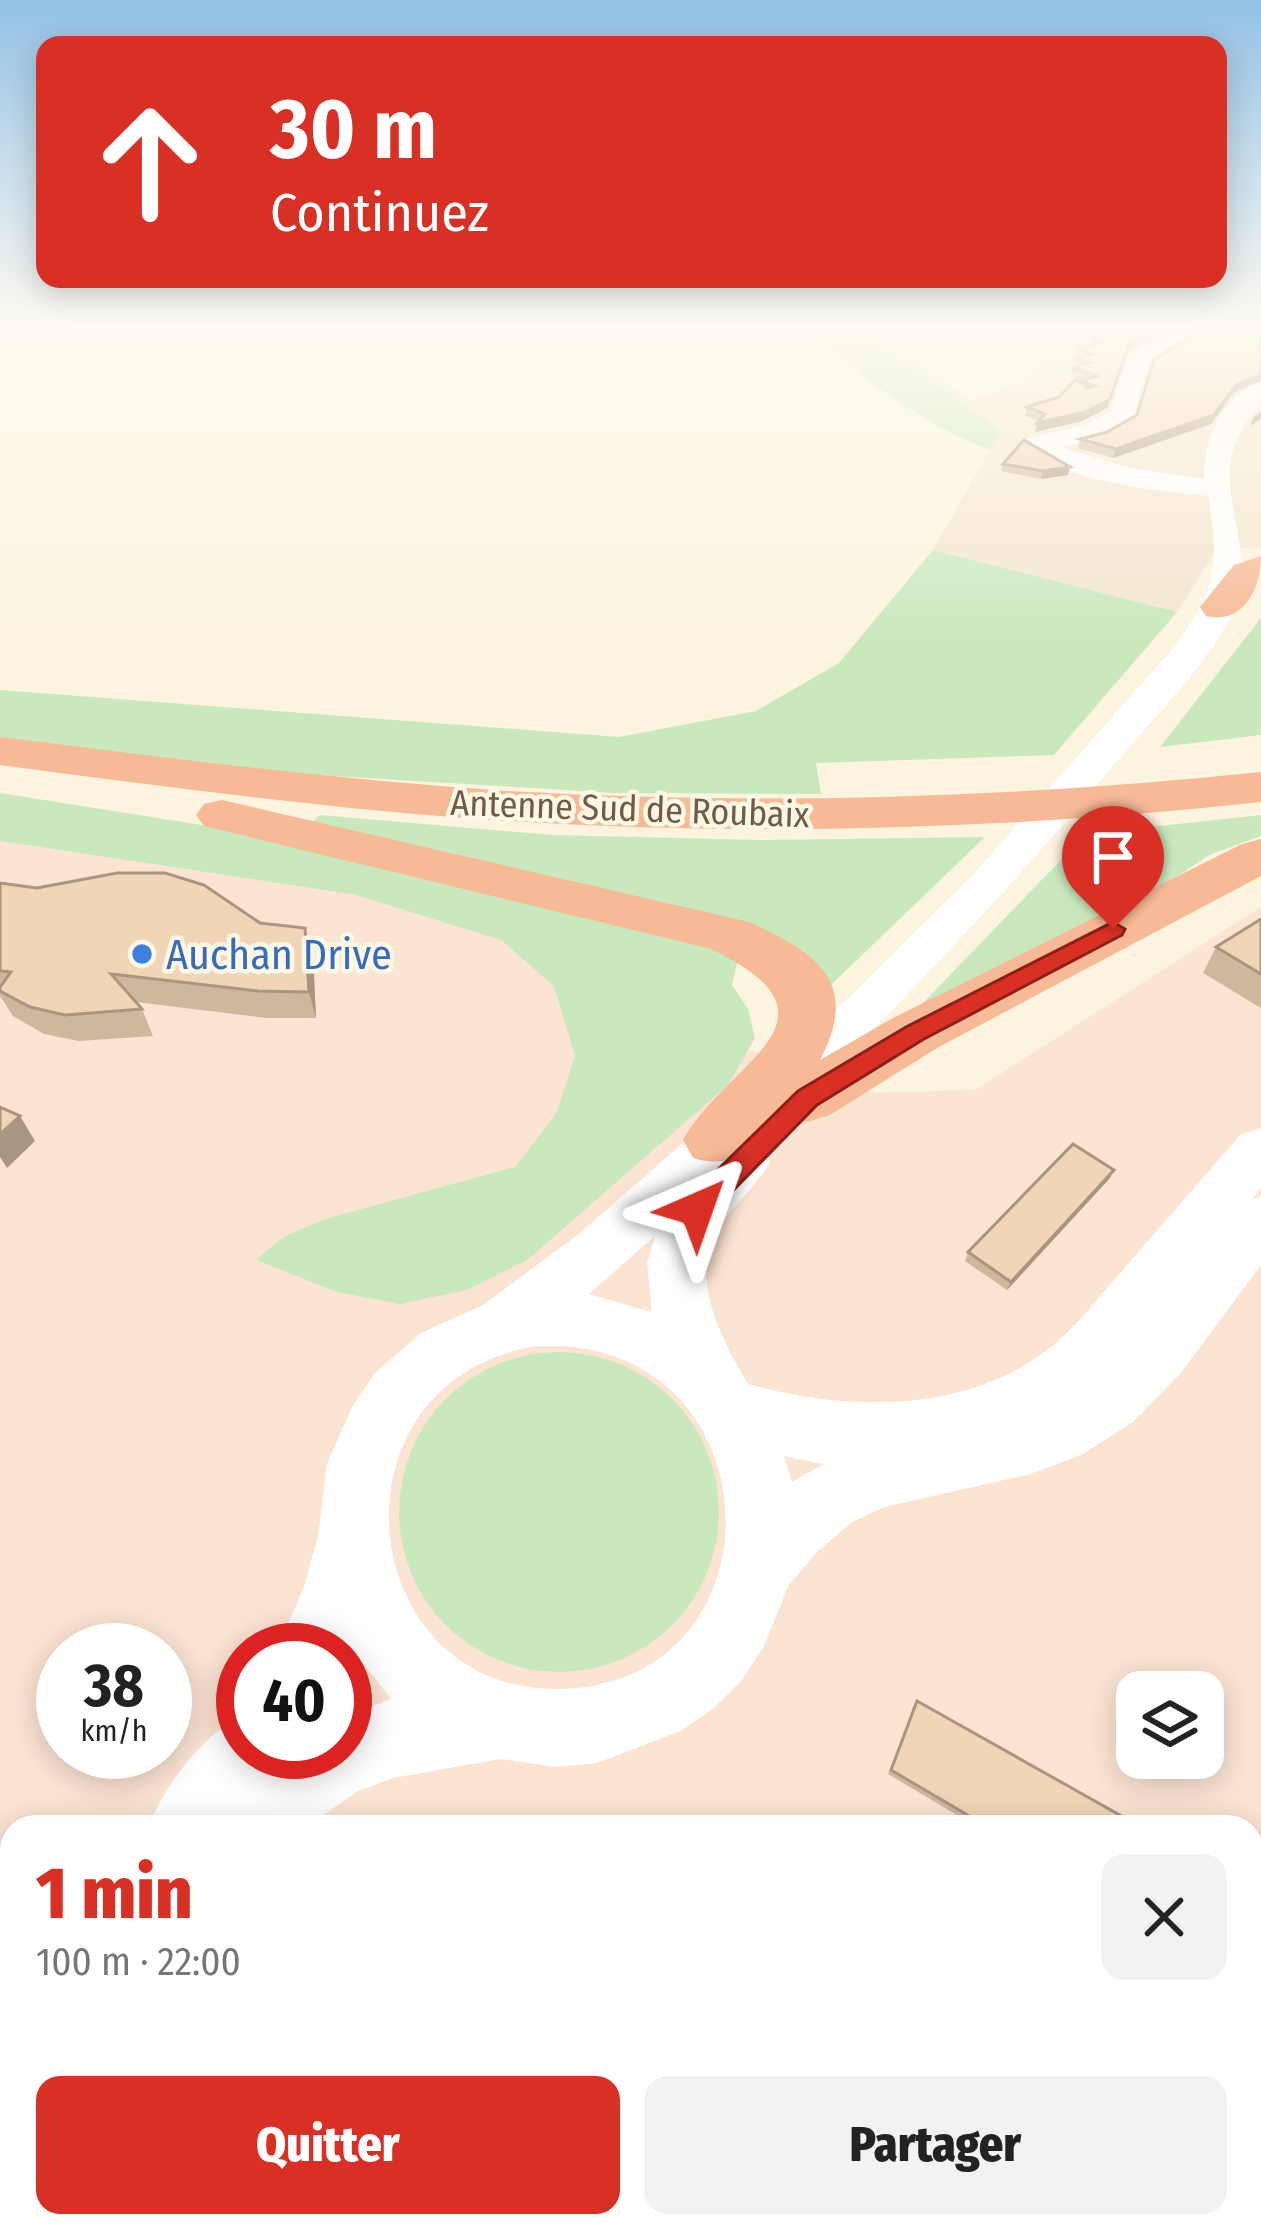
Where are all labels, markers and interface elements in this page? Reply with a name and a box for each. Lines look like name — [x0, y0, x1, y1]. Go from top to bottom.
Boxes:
text: 30 m — [270, 79, 437, 180]
icon: ahead — [72, 84, 228, 240]
text: Continuez — [270, 181, 489, 245]
street label: Antenne Sud de Roubaix — [450, 781, 810, 837]
pin — [1062, 806, 1164, 929]
icon: arrive — [1080, 824, 1146, 890]
place label: Auchan Drive — [166, 930, 392, 980]
marker: Auchan Drive — [129, 941, 155, 967]
position arrow — [634, 1146, 760, 1272]
speed limit sign: 40 — [216, 1623, 372, 1779]
text: 38 — [84, 1650, 144, 1722]
map controls — [1116, 1671, 1224, 1779]
button: layers — [1116, 1671, 1224, 1779]
text: km/h — [81, 1713, 147, 1749]
text: 1 min — [36, 1851, 193, 1937]
button: close — [1101, 1854, 1227, 1980]
text: 100 m · 22:00 — [36, 1939, 241, 1985]
button: Quitter — [36, 2076, 620, 2214]
button: Partager — [644, 2076, 1227, 2214]

